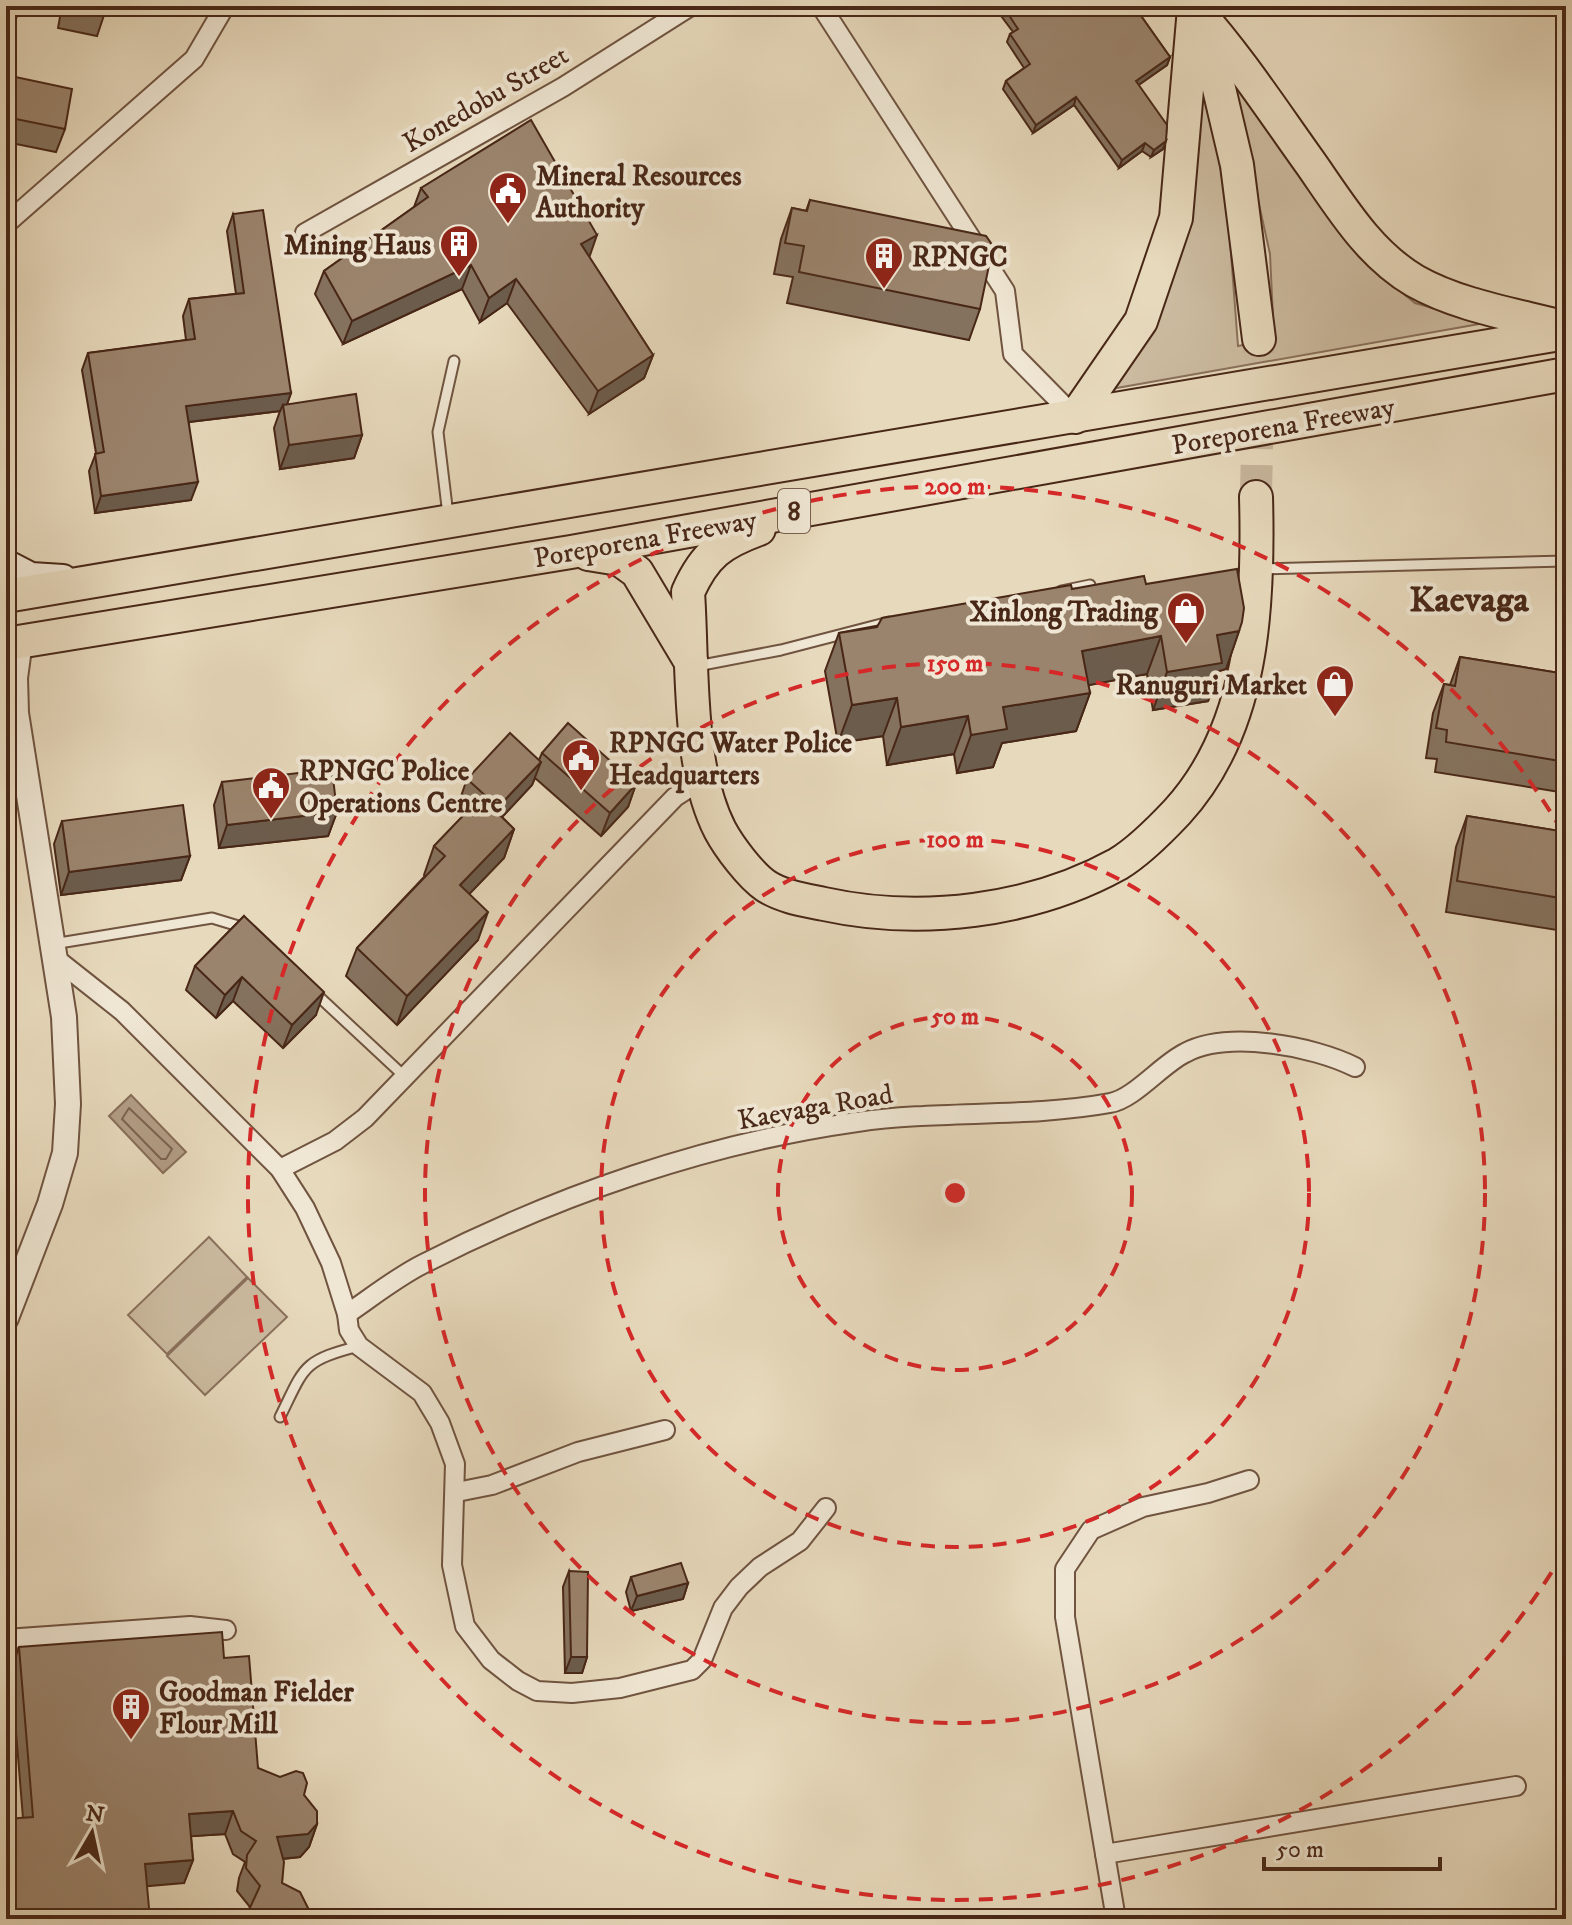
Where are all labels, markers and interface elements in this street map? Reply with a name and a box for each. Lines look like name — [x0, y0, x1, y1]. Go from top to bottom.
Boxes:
street label: Konedobu Street — [397, 38, 575, 161]
place label: Mineral Resources Authority — [535, 159, 742, 226]
public building icon: Mineral Resources Authority — [487, 170, 529, 225]
building icon: Mining Haus — [438, 223, 480, 278]
place label: Mining Haus — [284, 228, 432, 263]
building icon: RPNGC — [863, 235, 905, 290]
place label: RPNGC — [912, 240, 1008, 275]
street label: Poreporena Freeway — [1169, 390, 1398, 463]
text: 200 m — [925, 472, 985, 502]
road number: 8 — [778, 489, 810, 533]
street label: Poreporena Freeway — [531, 503, 760, 576]
district label: Kaevaga — [1409, 578, 1529, 623]
shop icon: Xinlong Trading — [1165, 590, 1207, 645]
place label: Xinlong Trading — [970, 595, 1159, 630]
text: 150 m — [927, 649, 983, 679]
shop icon: Ranuguri Market — [1314, 663, 1356, 718]
place label: Ranuguri Market — [1116, 668, 1307, 703]
place label: RPNGC Water Police Headquarters — [609, 726, 853, 794]
public building icon: RPNGC Water Police Headquarters — [560, 737, 602, 792]
place label: RPNGC Police Operations Centre — [299, 754, 503, 821]
public building icon: RPNGC Police Operations Centre — [250, 765, 292, 820]
text: 100 m — [926, 825, 984, 855]
text: 50 m — [930, 1002, 979, 1032]
street label: Kaevaga Road — [735, 1077, 896, 1138]
centre of rings — [941, 1179, 969, 1207]
place label: Goodman Fielder Flour Mill — [159, 1675, 354, 1742]
building icon: Goodman Fielder Flour Mill — [110, 1686, 152, 1741]
north arrow — [52, 1793, 132, 1873]
text: N — [84, 1800, 106, 1829]
scale bar — [1264, 1821, 1440, 1871]
text: 50 m — [1276, 1835, 1324, 1865]

